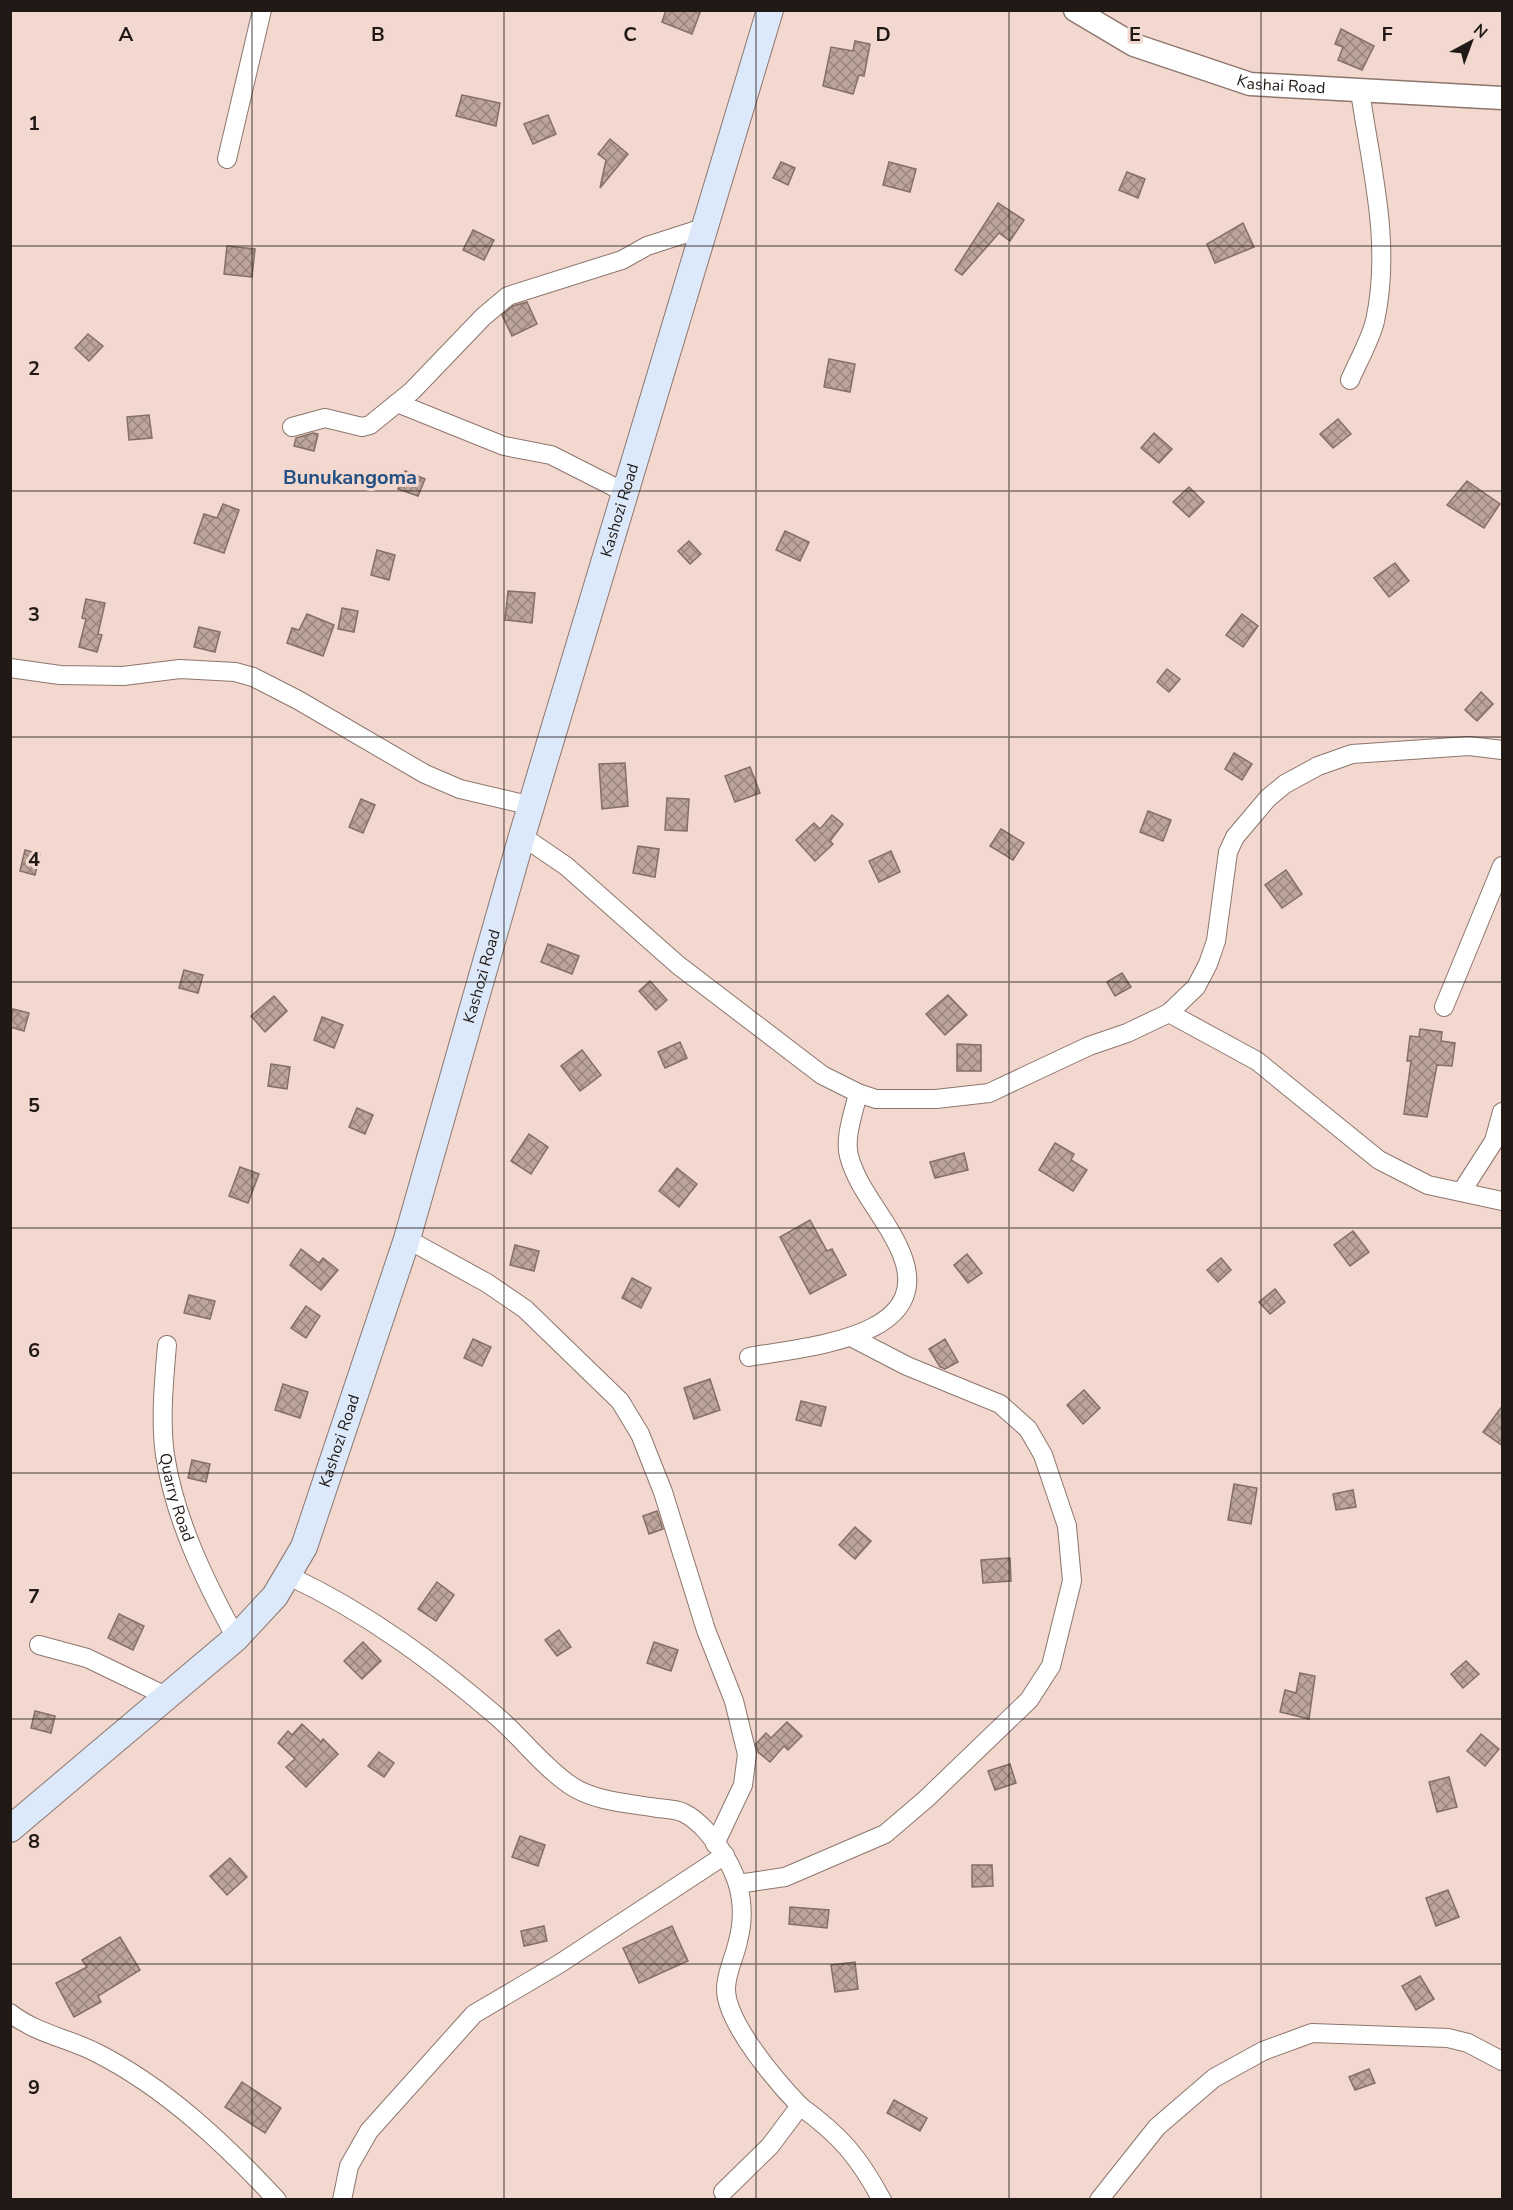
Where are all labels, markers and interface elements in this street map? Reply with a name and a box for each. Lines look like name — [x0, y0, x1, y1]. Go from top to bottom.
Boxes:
north arrow — [1441, 12, 1501, 72]
text: N — [1468, 19, 1492, 44]
text: A — [119, 21, 134, 48]
text: B — [371, 21, 385, 48]
text: C — [623, 21, 637, 48]
text: D — [875, 21, 891, 48]
text: E — [1129, 21, 1141, 48]
text: F — [1381, 21, 1393, 48]
street label: Kashai Road — [1234, 69, 1326, 99]
text: 1 — [28, 110, 40, 137]
text: 2 — [28, 355, 40, 382]
street label: Kashozi Road — [595, 461, 644, 560]
district label: Bunukangoma — [283, 464, 417, 491]
text: 3 — [28, 601, 40, 628]
text: 4 — [28, 846, 40, 873]
street label: Kashozi Road — [458, 927, 506, 1026]
text: 5 — [28, 1092, 40, 1119]
text: 6 — [28, 1337, 40, 1364]
street label: Kashozi Road — [314, 1392, 365, 1490]
street label: Quarry Road — [154, 1451, 199, 1545]
text: 7 — [28, 1583, 40, 1610]
text: 8 — [28, 1828, 40, 1855]
text: 9 — [28, 2074, 40, 2101]

